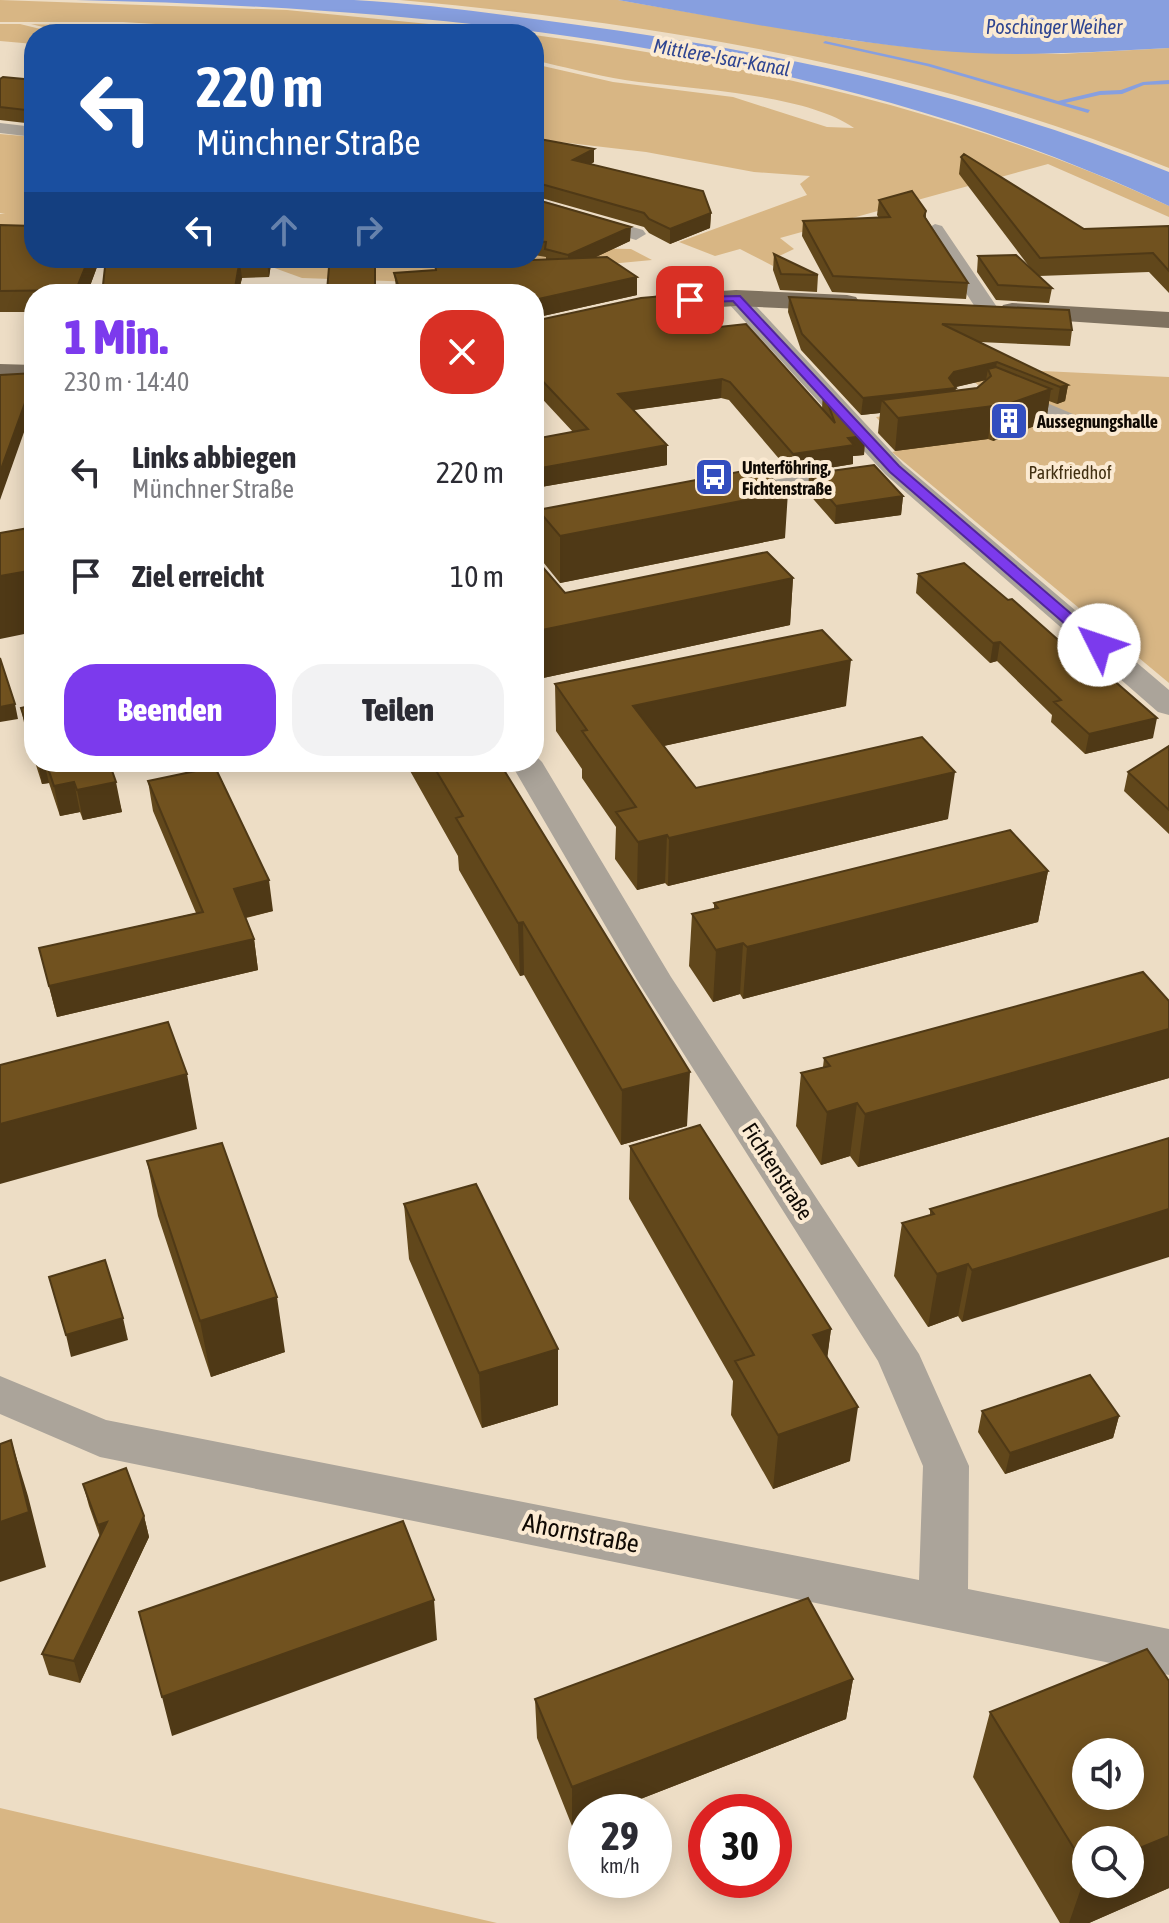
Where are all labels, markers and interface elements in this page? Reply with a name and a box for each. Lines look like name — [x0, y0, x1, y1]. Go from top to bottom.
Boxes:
water label: Poschinger Weiher — [986, 15, 1123, 38]
water label: Mittlere-Isar-Kanal — [652, 34, 792, 80]
text: 220 m — [196, 55, 323, 119]
icon: left — [64, 56, 168, 160]
text: Münchner Straße — [196, 121, 421, 163]
icon: left — [178, 208, 222, 252]
icon: ahead — [262, 208, 306, 252]
icon: right — [346, 208, 390, 252]
pin — [656, 266, 724, 334]
icon: arrive — [668, 278, 712, 322]
text: 1 Min. — [64, 309, 168, 364]
button: close — [420, 310, 504, 394]
text: 230 m · 14:40 — [64, 367, 189, 397]
building icon: Aussegnungshalle — [988, 400, 1030, 442]
place label: Aussegnungshalle — [1036, 411, 1158, 432]
text: Links abbiegen — [132, 440, 296, 474]
icon: left — [64, 450, 108, 494]
text: 220 m — [436, 455, 504, 489]
bus stop icon: Unterföhring, Fichtenstraße — [693, 456, 735, 498]
place label: Unterföhring, Fichtenstraße — [742, 457, 832, 499]
park label: Parkfriedhof — [1028, 462, 1112, 483]
text: Münchner Straße — [132, 474, 294, 504]
icon: arrive — [64, 554, 108, 598]
text: Ziel erreicht — [132, 559, 264, 593]
text: 10 m — [450, 559, 504, 593]
position arrow — [1057, 603, 1141, 687]
button: Beenden — [64, 664, 276, 756]
button: Teilen — [292, 664, 504, 756]
street label: Fichtenstraße — [737, 1118, 819, 1224]
street label: Ahornstraße — [520, 1507, 642, 1559]
map controls — [1072, 1738, 1144, 1898]
button: sound — [1072, 1738, 1144, 1810]
speed limit sign: 30 — [688, 1794, 792, 1898]
text: 29 — [601, 1813, 639, 1858]
button: search — [1072, 1826, 1144, 1898]
text: km/h — [600, 1854, 640, 1877]

